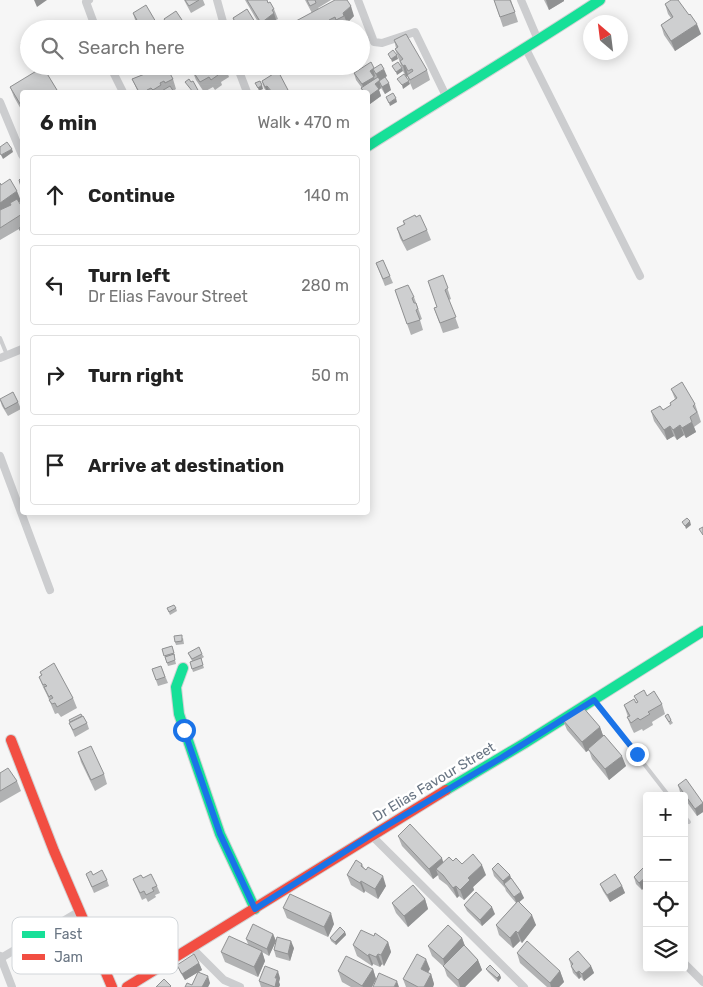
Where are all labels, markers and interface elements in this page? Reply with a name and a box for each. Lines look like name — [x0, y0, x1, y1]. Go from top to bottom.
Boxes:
north arrow — [583, 15, 628, 60]
search box — [20, 20, 370, 75]
icon: search — [38, 34, 66, 62]
text: Search here — [78, 36, 185, 59]
text: 6 min — [40, 110, 97, 135]
text: Walk · 470 m — [257, 113, 350, 132]
icon: ahead — [41, 181, 69, 209]
text: Continue — [88, 184, 175, 207]
text: 140 m — [304, 186, 349, 205]
text: Turn left — [88, 264, 170, 287]
icon: left — [41, 271, 69, 299]
text: 280 m — [301, 276, 349, 295]
text: Dr Elias Favour Street — [88, 287, 248, 306]
icon: right — [41, 361, 69, 389]
text: Turn right — [88, 364, 183, 387]
text: 50 m — [311, 366, 349, 385]
icon: arrive — [41, 451, 69, 479]
text: Arrive at destination — [88, 454, 284, 477]
route start — [173, 719, 196, 742]
street label: Dr Elias Favour Street — [370, 738, 499, 825]
route end — [626, 743, 649, 766]
map controls — [643, 792, 688, 972]
button: + — [643, 792, 688, 837]
button: − — [643, 837, 688, 882]
button: locate — [643, 882, 688, 927]
legend — [12, 917, 178, 974]
text: Fast — [54, 926, 83, 943]
button: layers — [643, 927, 688, 972]
text: Jam — [54, 949, 83, 966]

